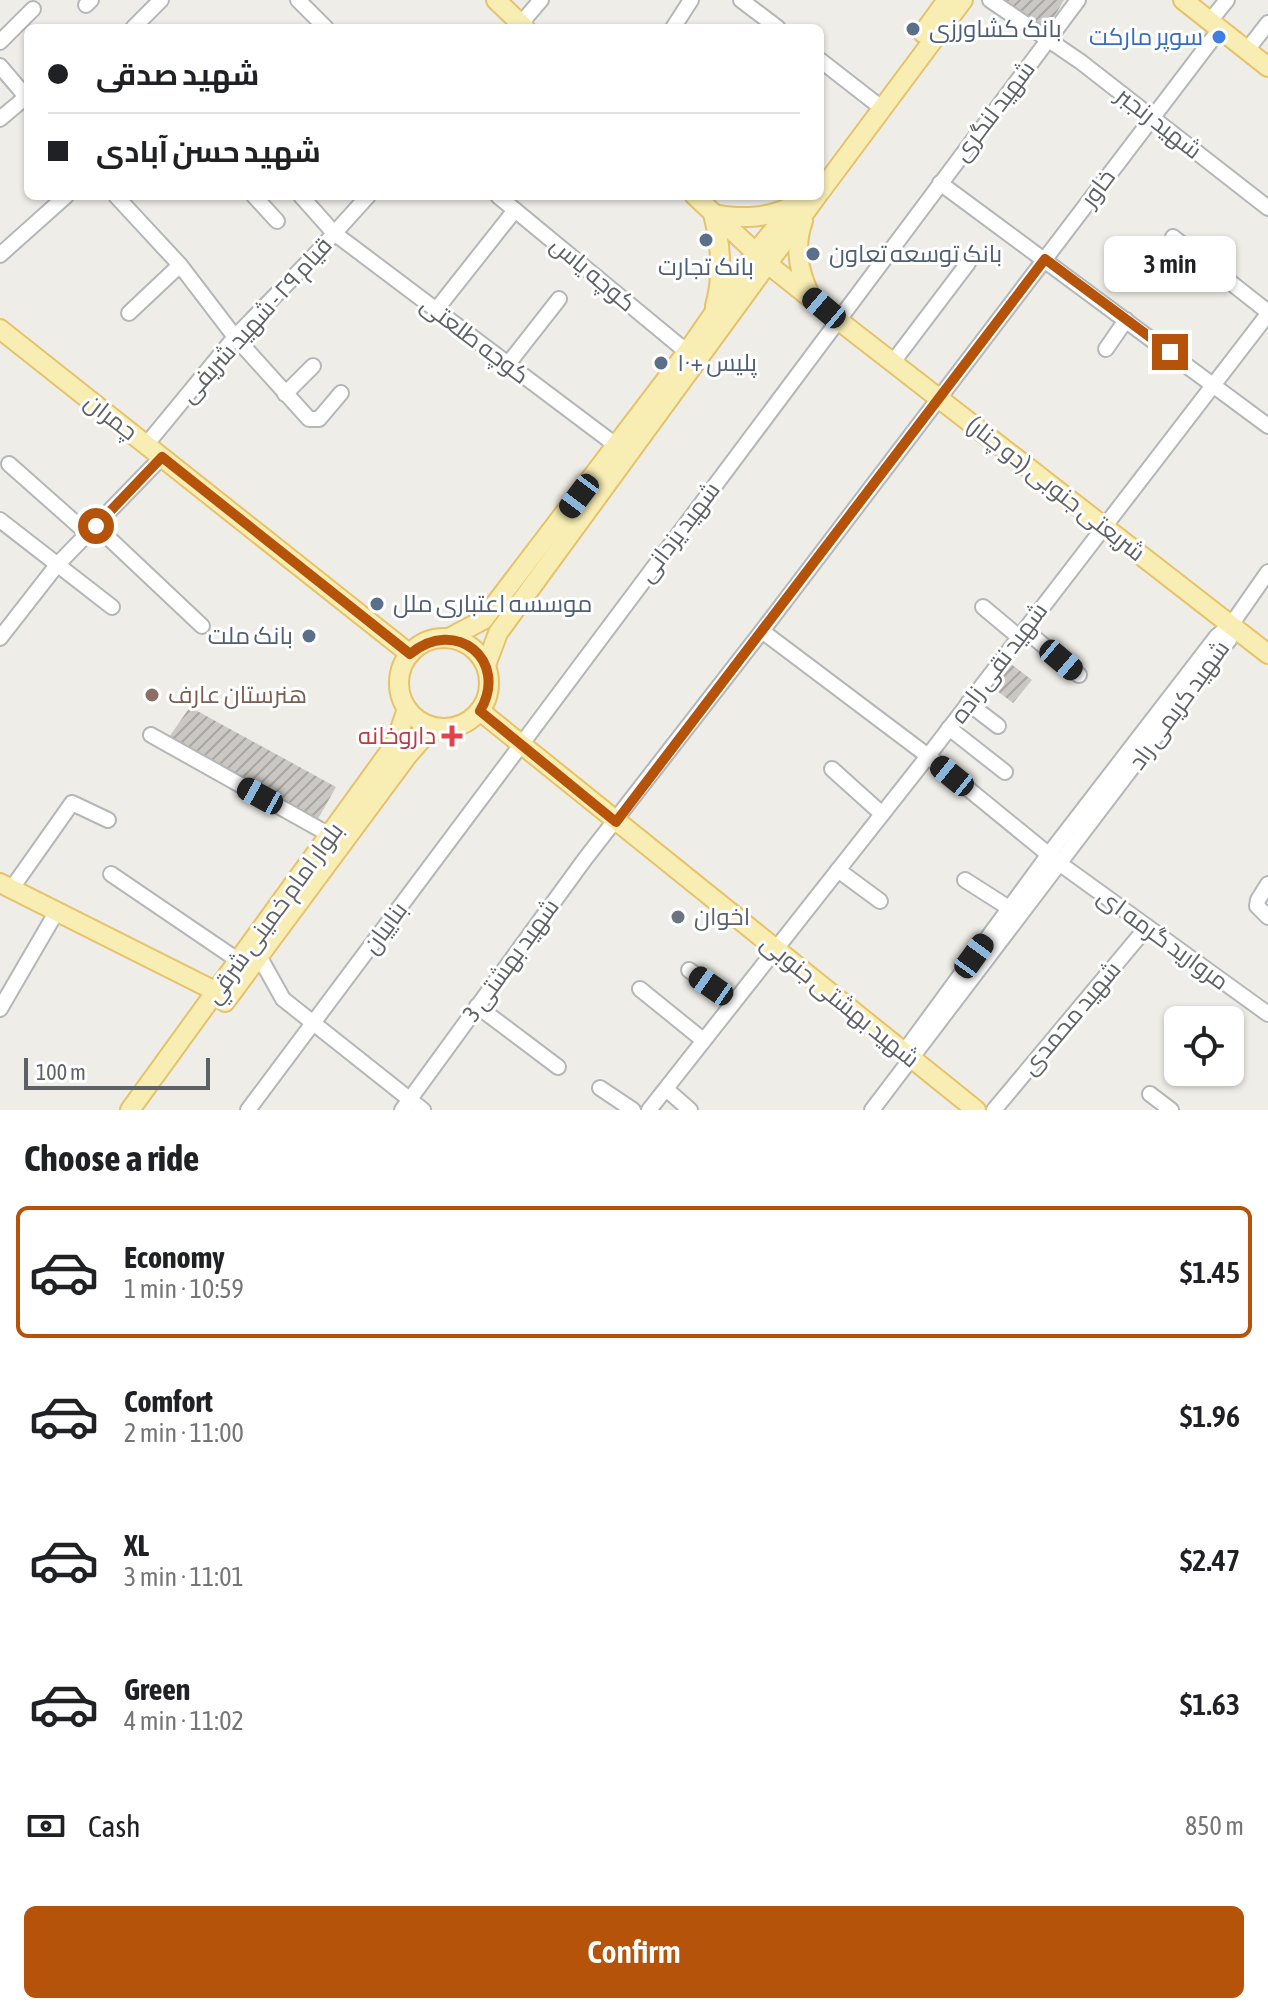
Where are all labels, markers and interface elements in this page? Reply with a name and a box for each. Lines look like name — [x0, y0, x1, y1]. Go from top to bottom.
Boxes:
place label: بانک کشاورزی — [929, 15, 1062, 43]
marker: بانک کشاورزی — [904, 20, 922, 38]
place label: سوپر مارکت — [1089, 23, 1203, 53]
marker: سوپر مارکت — [1210, 28, 1228, 46]
street label: شهید لنگری — [947, 55, 1041, 167]
text: شهید صدقی — [96, 57, 259, 91]
street label: شهید رنجبر — [1109, 80, 1207, 165]
text: شهید حسن آبادی — [96, 134, 321, 168]
street label: خاور — [1074, 164, 1120, 213]
street label: قیام ۲۹ - شهید شریفی — [174, 231, 339, 410]
street label: کوچه یاس — [544, 231, 641, 319]
marker: بانک تجارت — [697, 231, 715, 249]
callout: 3 min — [1104, 236, 1236, 292]
place label: بانک توسعه تعاون — [829, 240, 1002, 268]
marker: بانک توسعه تعاون — [804, 245, 822, 263]
text: 3 min — [1143, 249, 1197, 279]
place label: بانک تجارت — [658, 253, 754, 280]
car — [798, 283, 850, 333]
street label: کوچه طلعتی — [414, 290, 535, 391]
route end — [1152, 334, 1188, 370]
place label: پلیس +۱۰ — [677, 349, 758, 379]
marker: پلیس +۱۰ — [652, 354, 670, 372]
street label: چمران — [78, 388, 143, 448]
street label: شریعتی جنوبی (دو چنار) — [960, 411, 1151, 569]
car — [555, 470, 603, 522]
street label: شهید یزدانی — [632, 476, 726, 588]
route start — [78, 508, 114, 544]
place label: موسسه اعتباری ملل — [393, 590, 592, 618]
marker: موسسه اعتباری ملل — [368, 595, 386, 613]
street label: شهید نقی زاده — [945, 597, 1053, 729]
place label: بانک ملت — [208, 622, 293, 649]
marker: بانک ملت — [300, 627, 318, 645]
car — [1035, 635, 1087, 685]
street label: شهید کریمی راد — [1123, 635, 1235, 775]
place label: هنرستان عارف — [168, 681, 307, 709]
marker: هنرستان عارف — [143, 686, 161, 704]
place label: داروخانه — [358, 722, 436, 749]
marker: داروخانه — [443, 727, 461, 745]
car — [926, 752, 978, 800]
car — [233, 774, 287, 818]
street label: بلوار امام خمینی شرقي — [199, 817, 353, 1012]
street label: مروارید گرمه ای — [1092, 882, 1234, 996]
street label: شهید بهشتی 3 — [457, 893, 565, 1027]
street label: بناییان — [357, 897, 413, 959]
place label: اخوان — [694, 903, 750, 931]
marker: اخوان — [669, 908, 687, 926]
street label: شهید بهشتی جنوبی — [755, 929, 925, 1073]
car — [950, 930, 998, 982]
street label: شهید محمدی — [1016, 956, 1126, 1080]
car — [684, 962, 738, 1010]
map controls — [1164, 1006, 1244, 1086]
button: locate — [1164, 1006, 1244, 1086]
scale bar — [24, 1054, 210, 1090]
text: 100 m — [36, 1059, 86, 1085]
text: Choose a ride — [24, 1137, 199, 1179]
icon: car — [28, 1236, 100, 1308]
text: Economy — [124, 1240, 225, 1274]
text: $1.45 — [1180, 1255, 1240, 1289]
text: 1 min · 10:59 — [124, 1274, 244, 1304]
icon: car — [28, 1380, 100, 1452]
text: Comfort — [124, 1384, 213, 1418]
text: $1.96 — [1180, 1399, 1240, 1433]
text: 2 min · 11:00 — [124, 1418, 244, 1448]
icon: car — [28, 1524, 100, 1596]
text: XL — [124, 1528, 149, 1562]
text: $2.47 — [1180, 1543, 1240, 1577]
text: 3 min · 11:01 — [124, 1562, 244, 1592]
icon: car — [28, 1668, 100, 1740]
text: Green — [124, 1672, 190, 1706]
text: $1.63 — [1180, 1687, 1240, 1721]
text: 4 min · 11:02 — [124, 1706, 244, 1736]
icon: cash — [24, 1804, 68, 1848]
text: Cash — [88, 1809, 141, 1843]
text: 850 m — [1185, 1811, 1244, 1841]
button: Confirm — [24, 1906, 1244, 1998]

